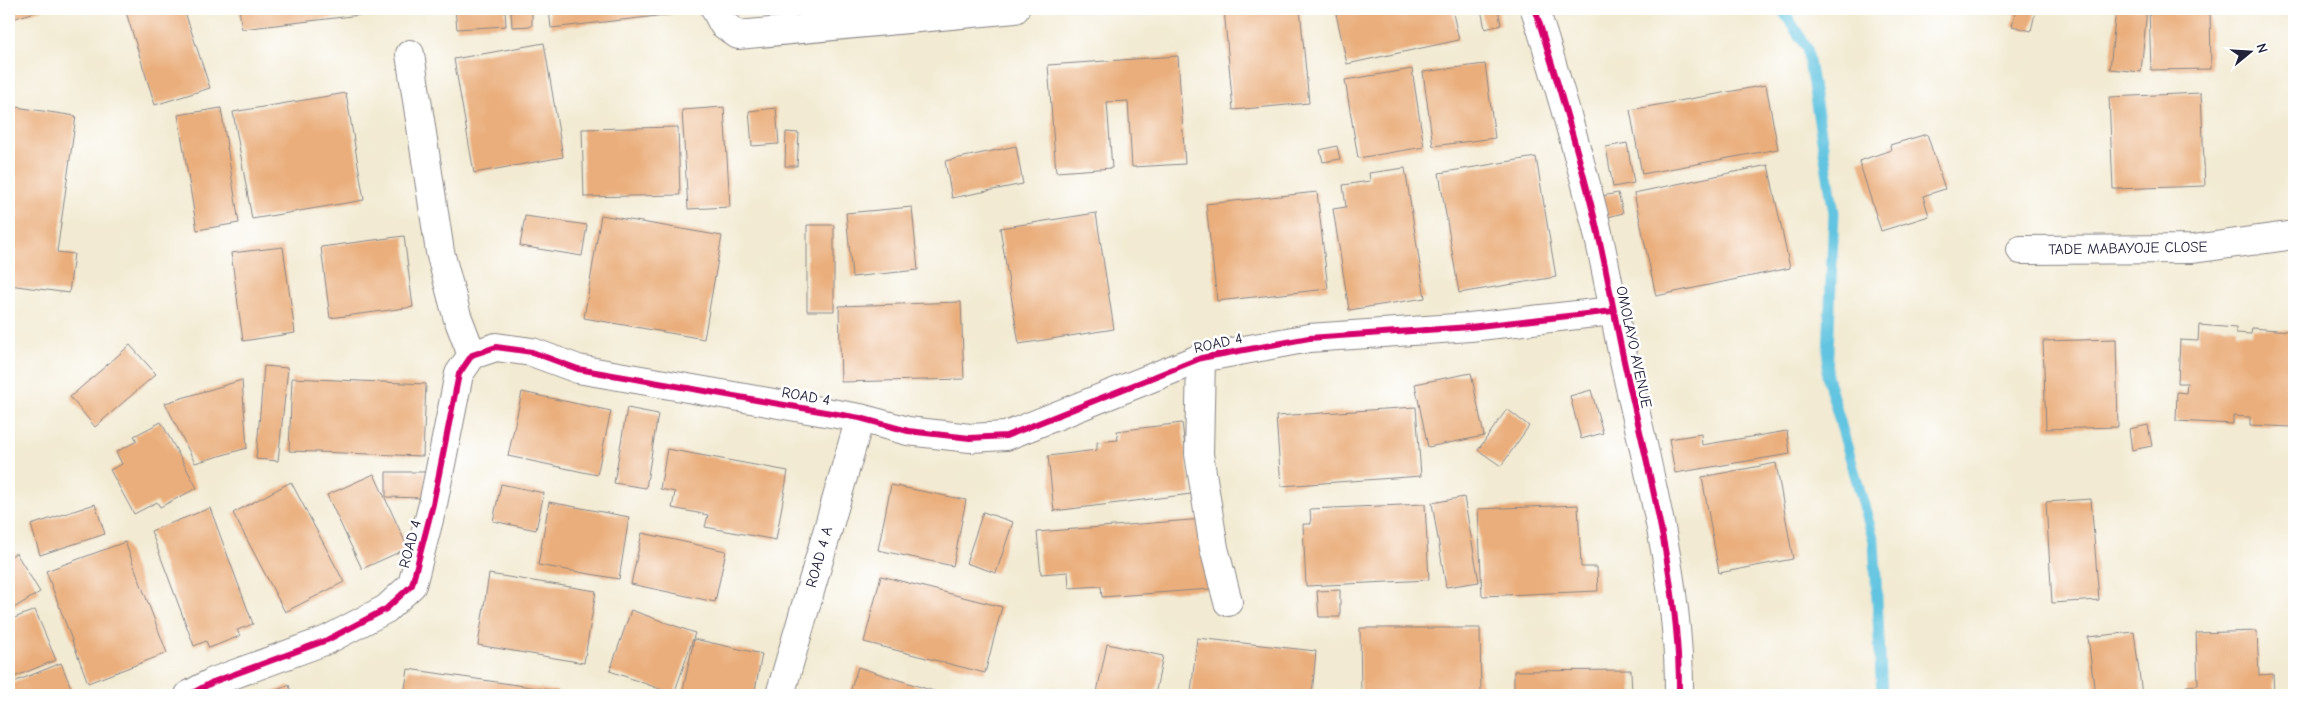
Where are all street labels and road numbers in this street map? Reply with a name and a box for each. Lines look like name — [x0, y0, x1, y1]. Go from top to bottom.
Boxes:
street label: TADE MABAYOJE CLOSE — [2048, 238, 2208, 258]
street label: OMOLAYO AVENUE — [1612, 284, 1656, 410]
street label: ROAD 4 — [1192, 329, 1244, 357]
street label: ROAD 4 — [780, 383, 832, 409]
street label: ROAD 4 — [395, 518, 425, 570]
street label: ROAD 4 A — [802, 524, 836, 590]

